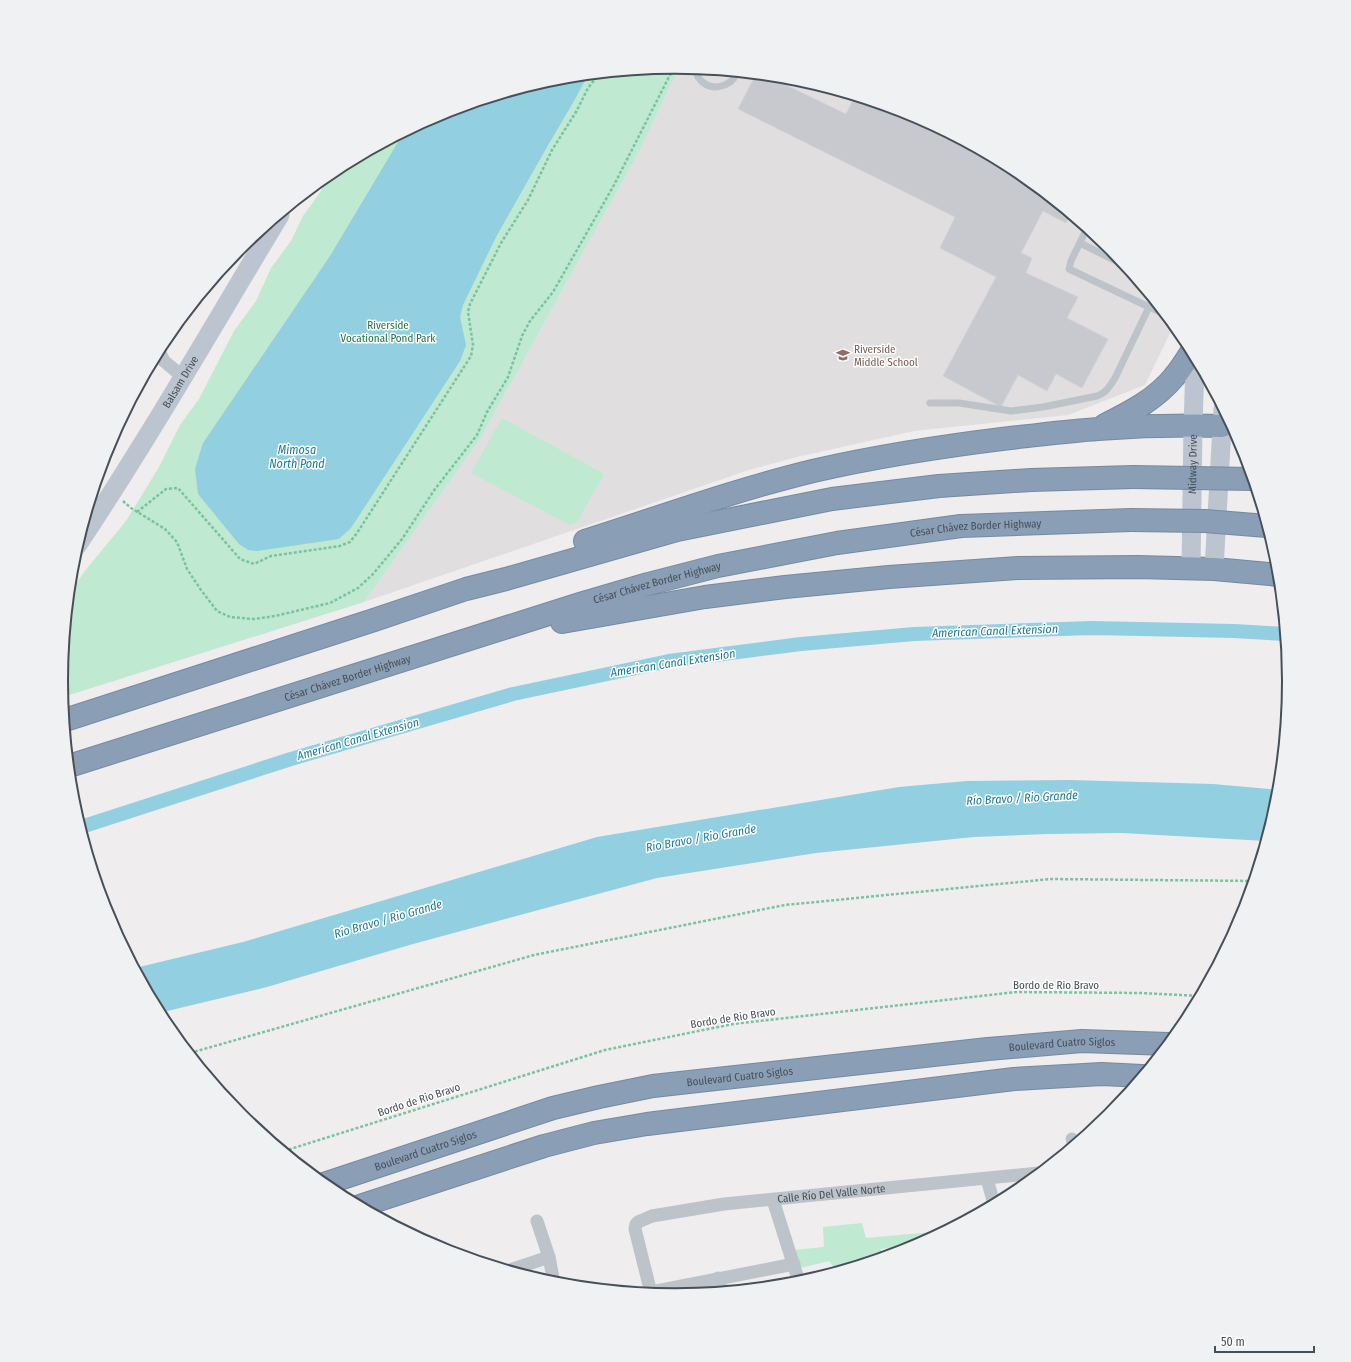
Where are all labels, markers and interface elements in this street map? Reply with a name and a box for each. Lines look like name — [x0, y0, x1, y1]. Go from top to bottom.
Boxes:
park label: Riverside Vocational Pond Park — [341, 319, 436, 345]
place label: Riverside Middle School — [854, 343, 918, 369]
school or university icon: Riverside Middle School — [835, 347, 851, 363]
street label: Balsam Drive — [160, 353, 201, 410]
street label: Midway Drive — [1186, 434, 1199, 494]
water label: Mimosa North Pond — [269, 443, 325, 471]
street label: César Chávez Border Highway — [909, 517, 1042, 539]
street label: César Chávez Border Highway — [592, 559, 722, 606]
water label: American Canal Extension — [931, 622, 1058, 640]
water label: American Canal Extension — [609, 646, 736, 680]
street label: César Chávez Border Highway — [283, 652, 412, 704]
water label: American Canal Extension — [294, 715, 421, 763]
water label: Río Bravo / Rio Grande — [966, 788, 1078, 808]
water label: Río Bravo / Rio Grande — [645, 821, 758, 855]
water label: Río Bravo / Rio Grande — [332, 897, 444, 941]
street label: Bordo de Rio Bravo — [1013, 979, 1099, 992]
street label: Bordo de Rio Bravo — [689, 1005, 777, 1031]
street label: Boulevard Cuatro Siglos — [1008, 1034, 1116, 1054]
street label: Boulevard Cuatro Siglos — [686, 1064, 794, 1089]
street label: Bordo de Rio Bravo — [376, 1080, 462, 1119]
street label: Boulevard Cuatro Siglos — [373, 1127, 479, 1173]
street label: Calle Río Del Valle Norte — [777, 1182, 886, 1205]
scale bar — [1215, 1328, 1314, 1354]
text: 50 m — [1221, 1335, 1245, 1349]

